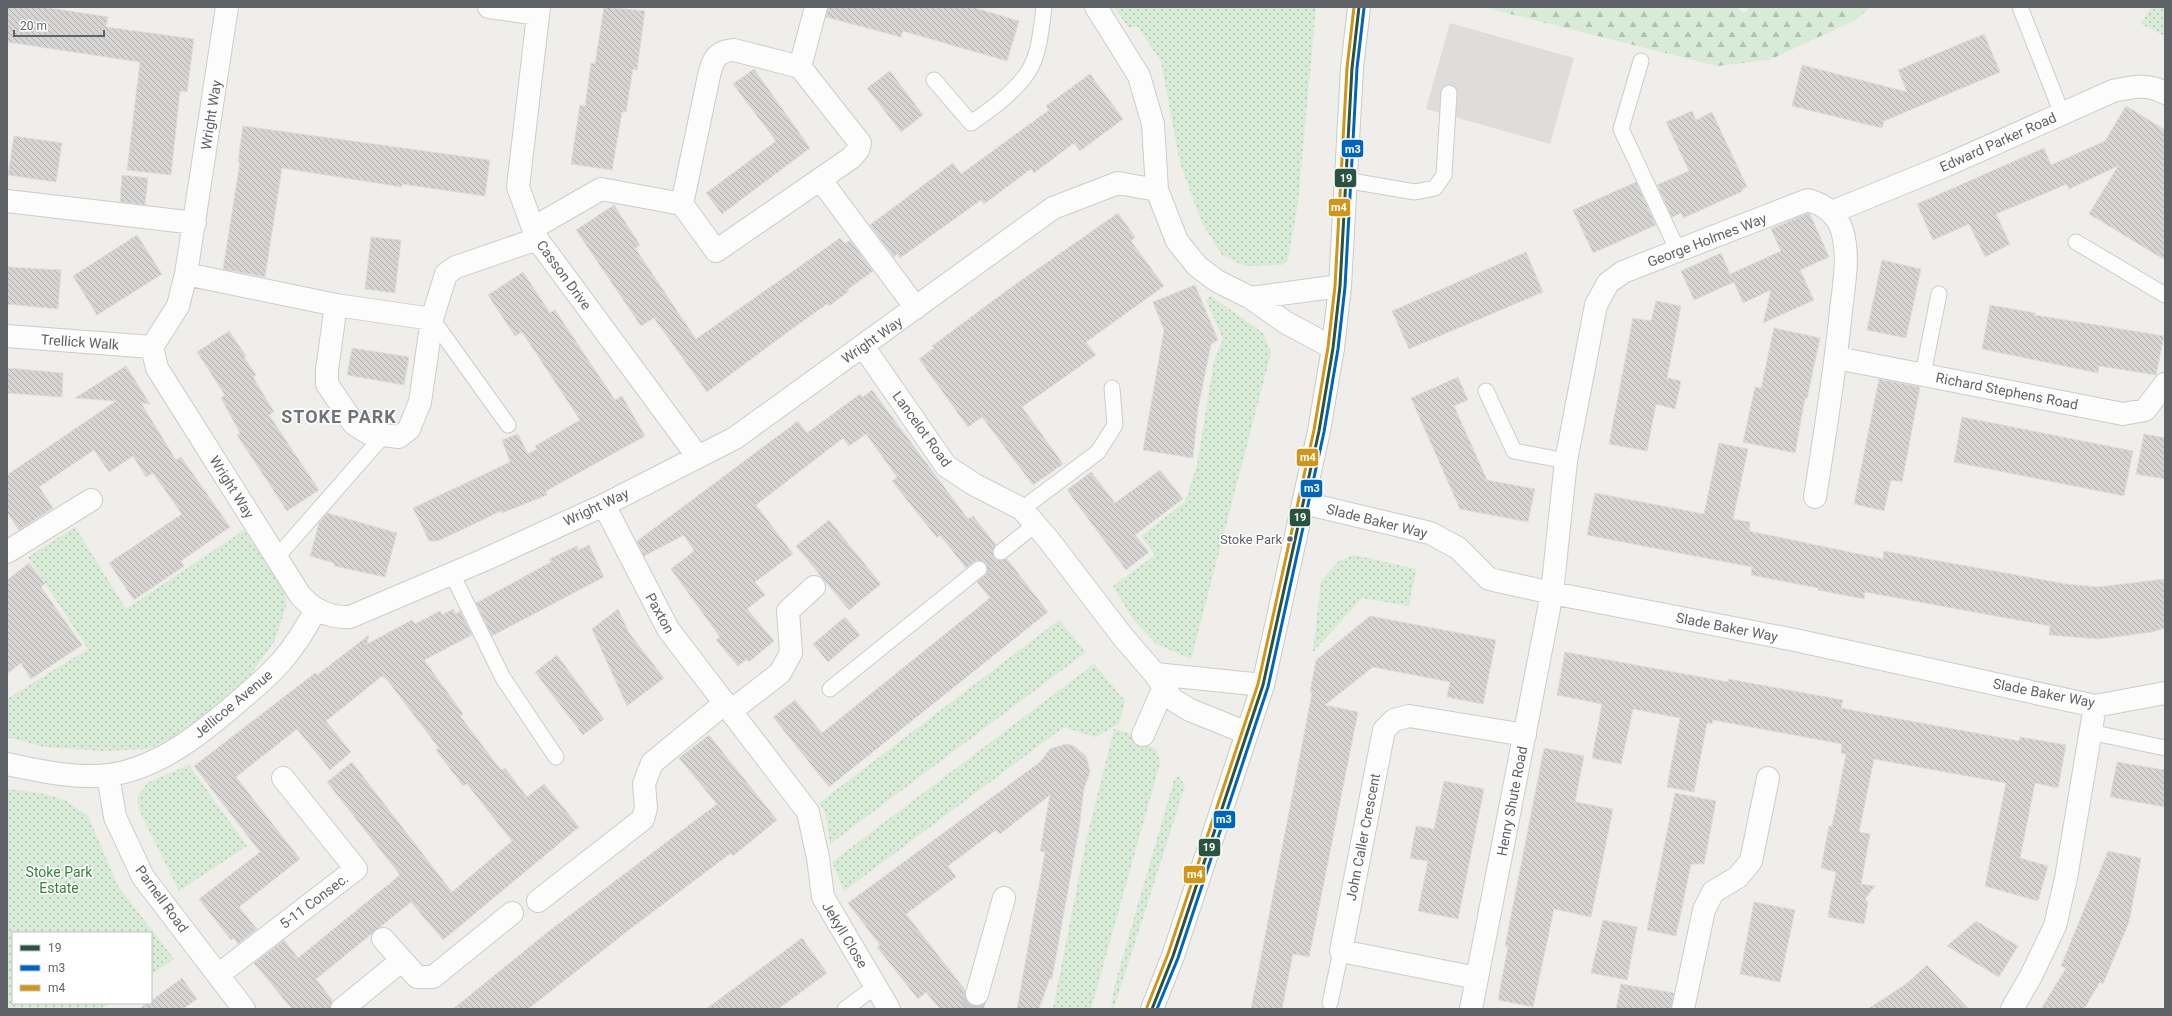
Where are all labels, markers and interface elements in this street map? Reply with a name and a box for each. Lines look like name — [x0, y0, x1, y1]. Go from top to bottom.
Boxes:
scale bar — [14, 12, 104, 38]
text: 20 m — [20, 19, 47, 33]
street label: Wright Way — [198, 79, 224, 151]
street label: Edward Parker Road — [1937, 109, 2059, 175]
line badge: m3 — [1341, 139, 1364, 158]
text: m3 — [1345, 143, 1361, 156]
line badge: 19 — [1334, 168, 1357, 188]
text: 19 — [1340, 172, 1352, 185]
line badge: m4 — [1328, 198, 1351, 217]
text: m4 — [1331, 201, 1348, 214]
street label: George Holmes Way — [1645, 210, 1769, 270]
street label: Casson Drive — [533, 237, 595, 313]
street label: Wright Way — [839, 313, 906, 367]
street label: Trellick Walk — [40, 331, 121, 353]
street label: Richard Stephens Road — [1935, 369, 2079, 413]
street label: Lancelot Road — [889, 388, 955, 470]
district label: STOKE PARK — [281, 406, 397, 427]
line badge: m4 — [1296, 448, 1319, 467]
text: m4 — [1300, 451, 1317, 464]
street label: Wright Way — [207, 453, 258, 521]
line badge: m3 — [1300, 479, 1323, 498]
text: m3 — [1304, 482, 1320, 495]
street label: Wright Way — [561, 485, 632, 529]
street label: Slade Baker Way — [1325, 501, 1429, 541]
line badge: 19 — [1289, 508, 1311, 527]
text: 19 — [1294, 511, 1306, 524]
place label: Stoke Park — [1220, 532, 1282, 547]
marker: Stoke Park — [1285, 534, 1295, 544]
street label: Paxton — [642, 590, 678, 636]
street label: Slade Baker Way — [1675, 609, 1780, 645]
street label: Jellicoe Avenue — [191, 667, 275, 741]
street label: Slade Baker Way — [1992, 675, 2097, 711]
street label: Henry Shute Road — [1494, 745, 1530, 857]
street label: John Caller Crescent — [1343, 772, 1383, 902]
line badge: m3 — [1213, 810, 1236, 829]
text: m3 — [1216, 813, 1232, 826]
line badge: 19 — [1198, 838, 1221, 857]
text: 19 — [1203, 841, 1215, 854]
street label: Parnell Road — [132, 862, 192, 936]
park label: Stoke Park Estate — [26, 864, 93, 896]
line badge: m4 — [1183, 865, 1206, 884]
text: m4 — [1187, 868, 1204, 881]
street label: 5-11 Consec. — [277, 870, 351, 932]
street label: Jekyll Close — [819, 899, 871, 971]
legend — [12, 932, 152, 1004]
text: 19 — [48, 941, 62, 955]
text: m3 — [48, 961, 65, 975]
text: m4 — [48, 981, 66, 995]

